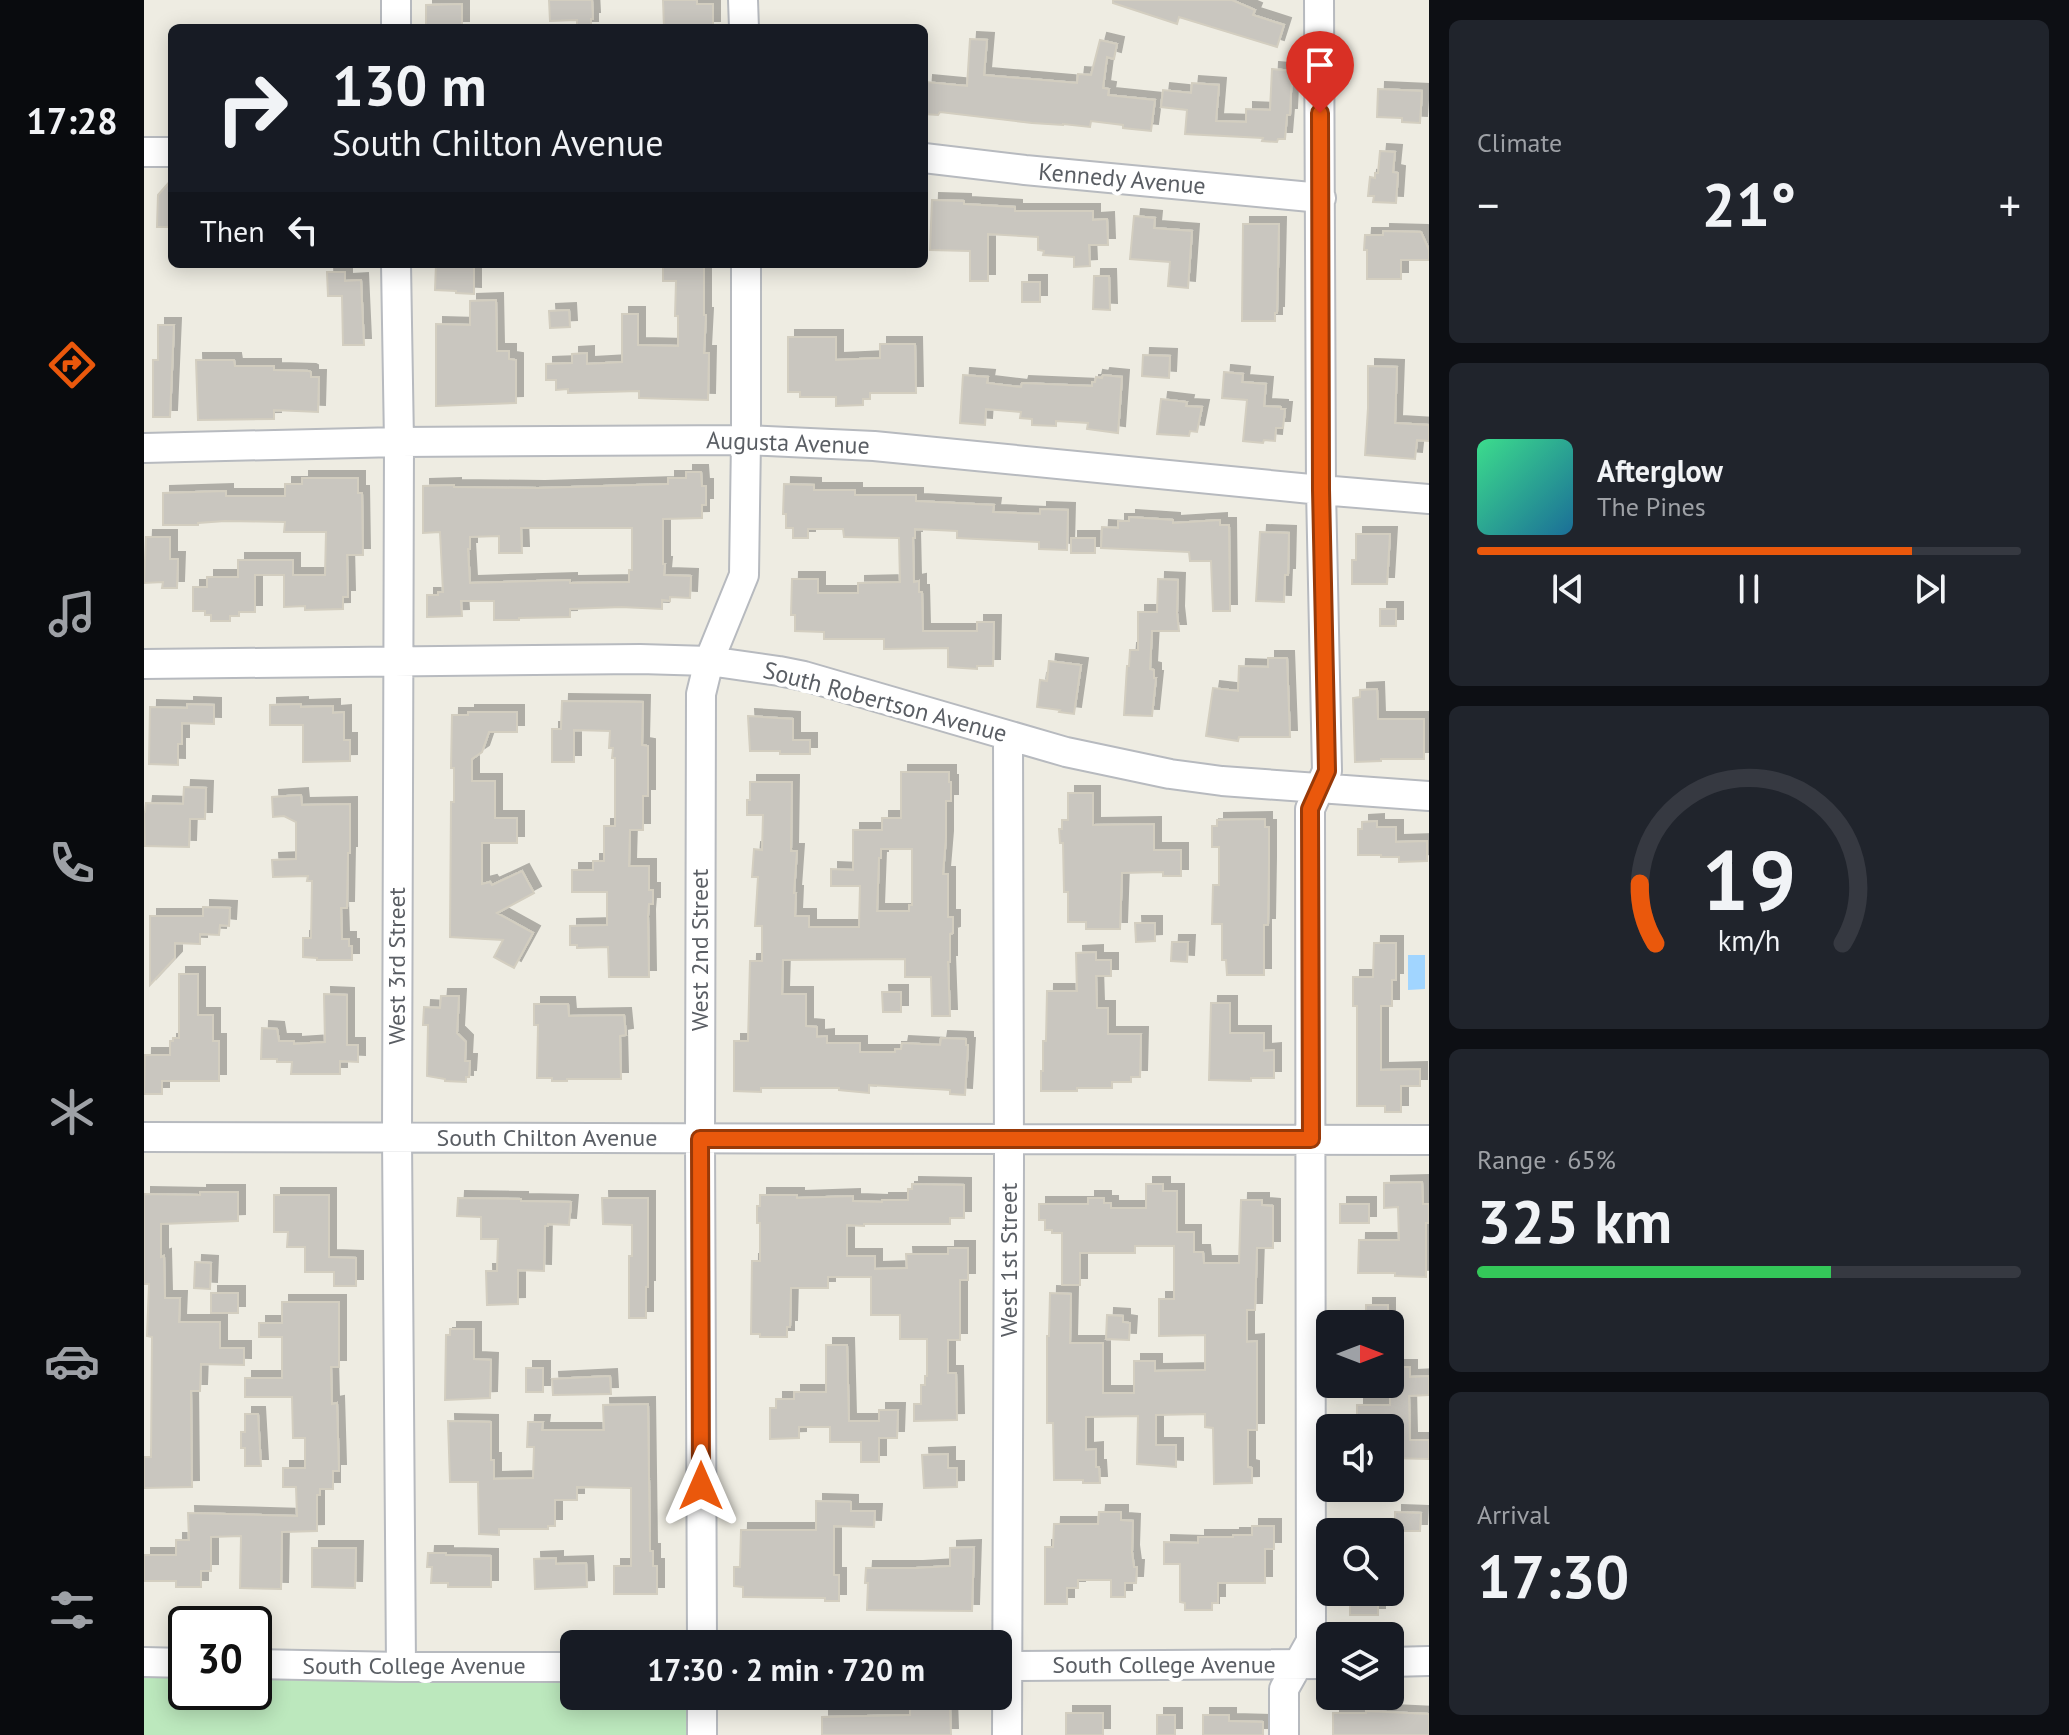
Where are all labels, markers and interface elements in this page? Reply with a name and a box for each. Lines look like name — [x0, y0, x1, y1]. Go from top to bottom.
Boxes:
pin — [1286, 31, 1354, 113]
icon: arrive — [1298, 43, 1342, 87]
text: 130 m — [332, 49, 487, 121]
icon: right — [200, 56, 304, 160]
text: 17:28 — [26, 97, 118, 144]
text: South Chilton Avenue — [332, 119, 663, 166]
text: Climate — [1477, 126, 1562, 159]
street label: Kennedy Avenue — [1037, 156, 1207, 201]
text: 21° — [1702, 165, 1796, 243]
text: − — [1477, 176, 1499, 233]
text: + — [1999, 176, 2021, 233]
icon: left — [281, 208, 325, 252]
text: Then — [200, 211, 265, 250]
icon: directions — [44, 337, 100, 393]
street label: Augusta Avenue — [706, 424, 870, 461]
text: Afterglow — [1597, 451, 1723, 490]
text: The Pines — [1597, 490, 1706, 523]
icon: previous — [1546, 567, 1590, 611]
icon: pause — [1727, 567, 1771, 611]
icon: next — [1908, 567, 1952, 611]
icon: music — [44, 586, 100, 642]
street label: South Robertson Avenue — [760, 654, 1010, 749]
text: 19 — [1702, 824, 1796, 932]
icon: phone — [44, 835, 100, 891]
street label: West 2nd Street — [684, 869, 715, 1031]
street label: West 3rd Street — [381, 887, 412, 1045]
text: km/h — [1718, 922, 1780, 959]
icon: climate — [44, 1084, 100, 1140]
street label: South Chilton Avenue — [437, 1122, 657, 1153]
text: Range · 65% — [1477, 1143, 1616, 1176]
text: 325 km — [1477, 1182, 1672, 1260]
street label: West 1st Street — [993, 1183, 1024, 1337]
north arrow — [1316, 1310, 1404, 1398]
map controls — [1316, 1310, 1404, 1710]
icon: car — [44, 1333, 100, 1389]
button: sound — [1316, 1414, 1404, 1502]
position arrow — [659, 1444, 743, 1528]
text: Arrival — [1477, 1498, 1550, 1531]
button: search — [1316, 1518, 1404, 1606]
text: 17:30 — [1477, 1537, 1629, 1615]
icon: filters — [44, 1582, 100, 1638]
speed limit sign: 30 — [168, 1606, 272, 1710]
button: layers — [1316, 1622, 1404, 1710]
street label: South College Avenue — [1052, 1649, 1276, 1680]
street label: South College Avenue — [302, 1650, 526, 1681]
text: 17:30 · 2 min · 720 m — [647, 1650, 925, 1689]

